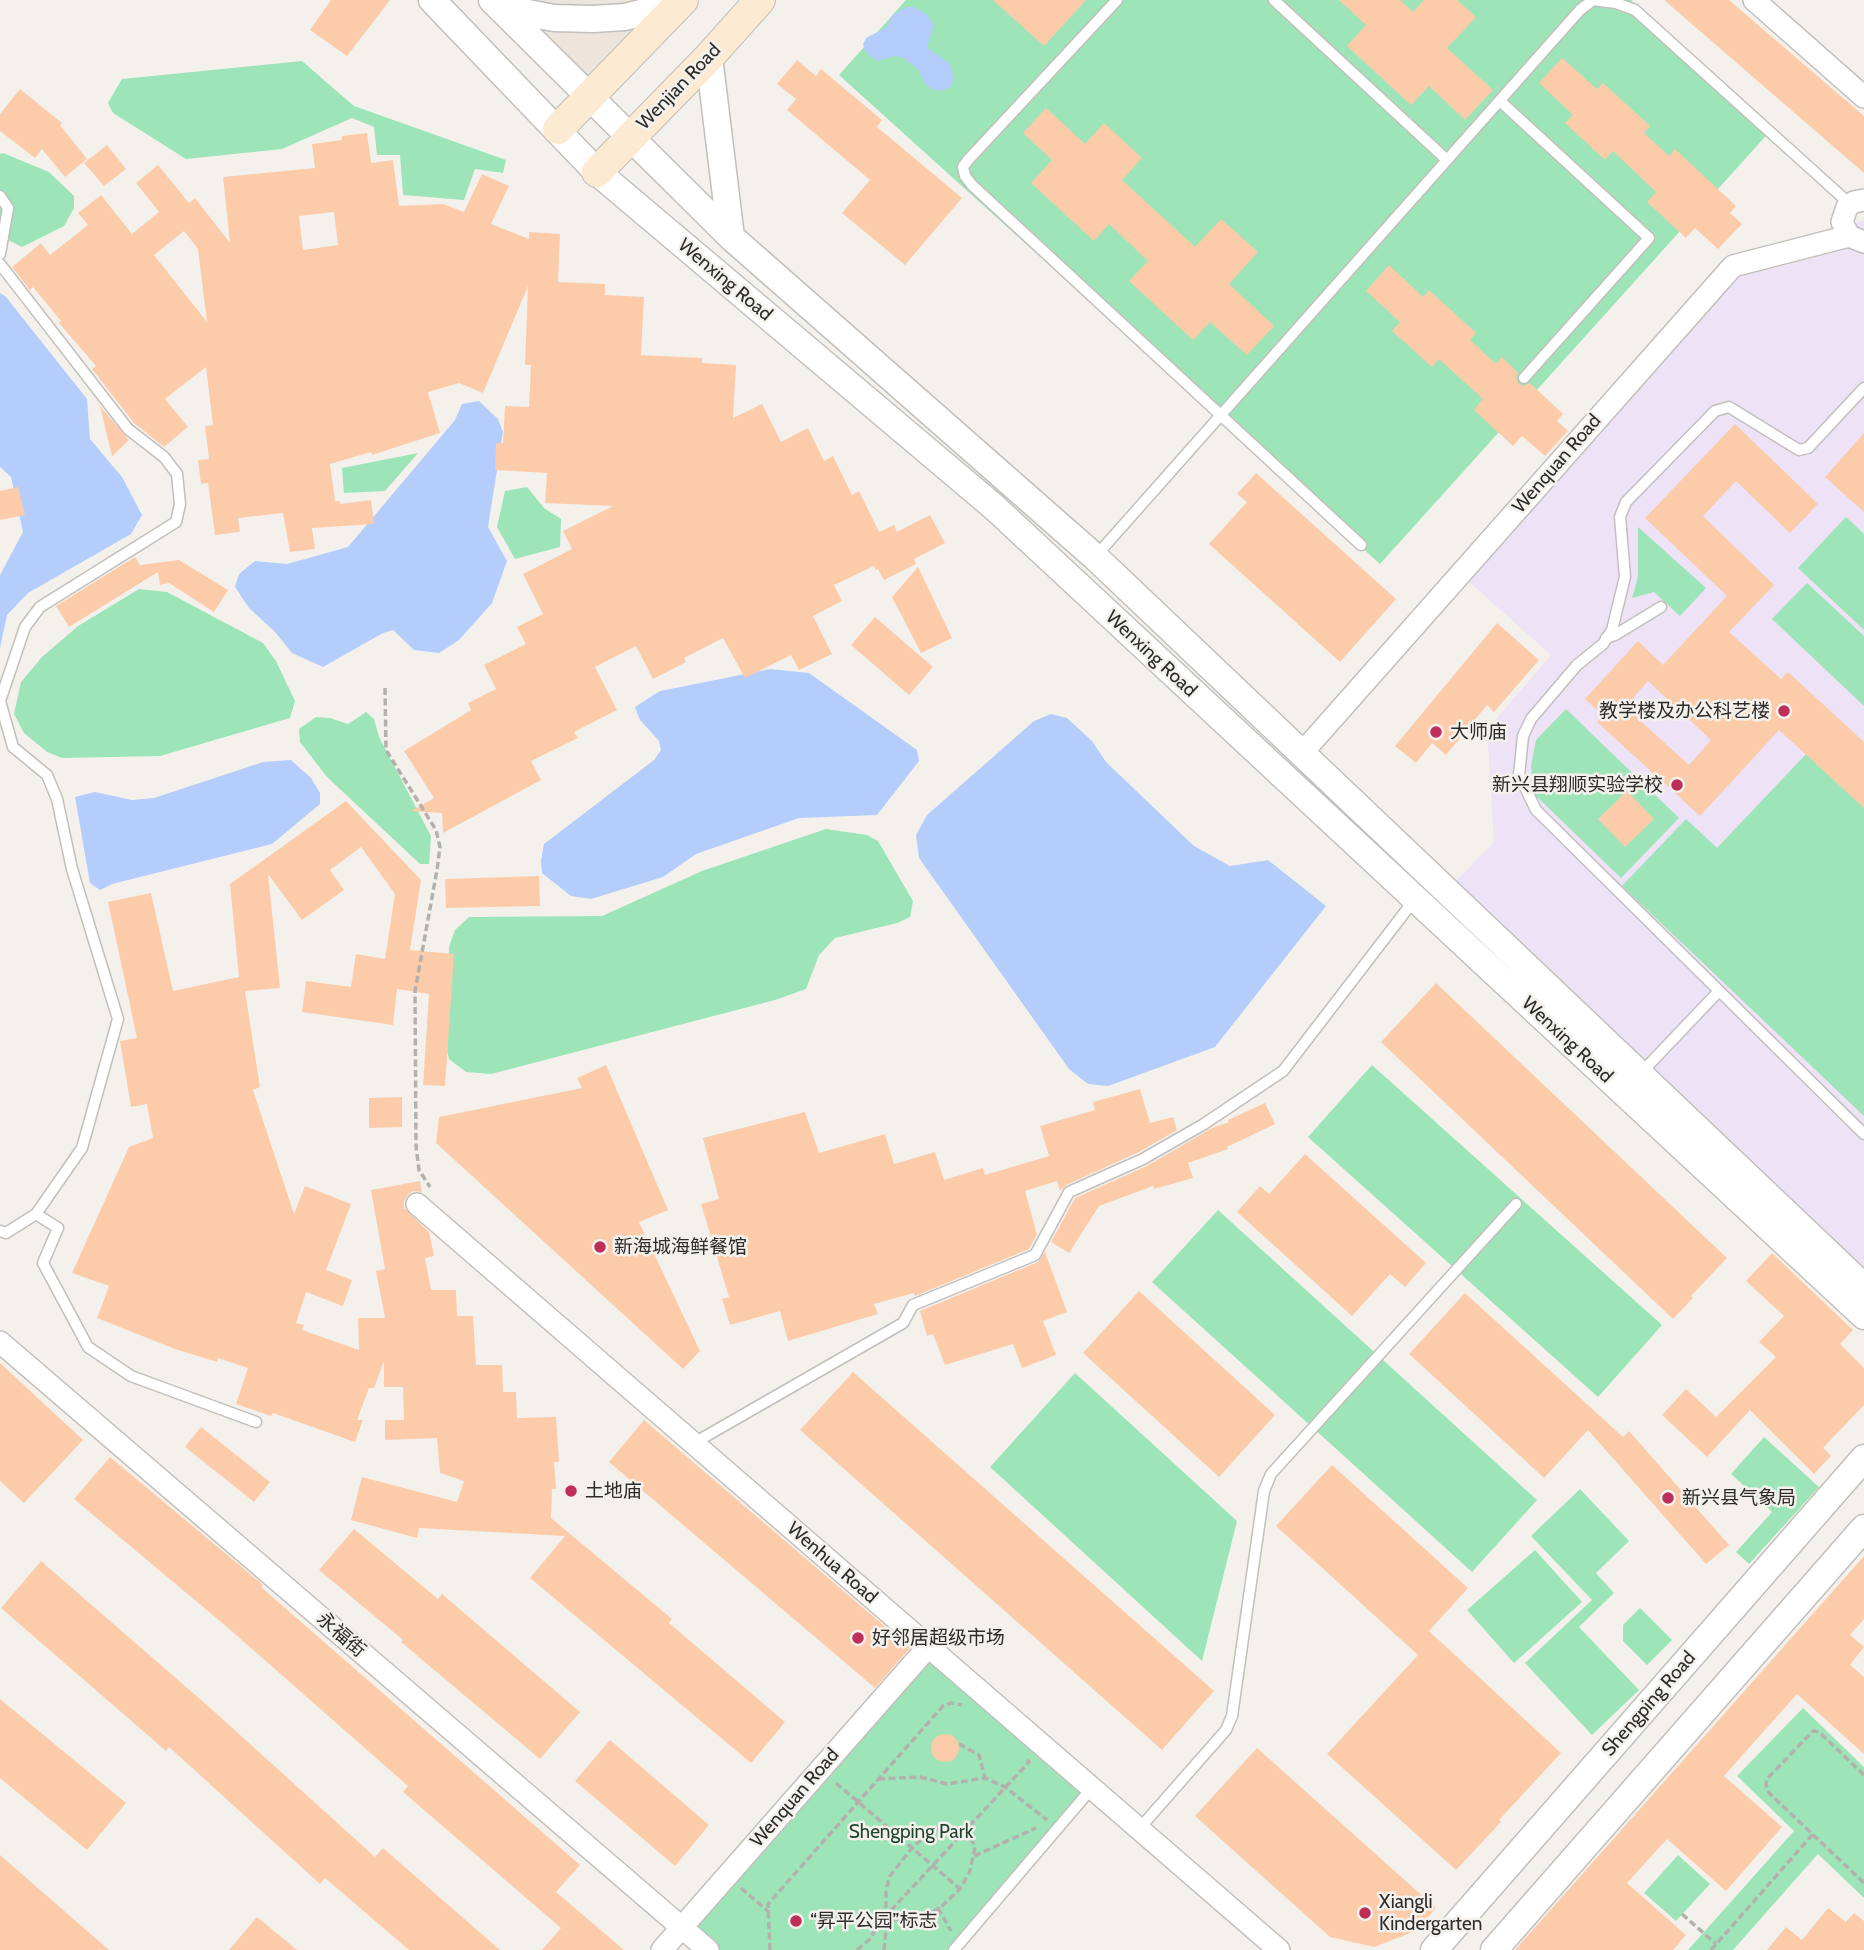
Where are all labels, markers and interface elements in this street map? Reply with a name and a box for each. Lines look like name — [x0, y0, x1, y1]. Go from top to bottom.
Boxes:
street label: Wenjian Road — [632, 39, 726, 135]
street label: Wenxing Road — [673, 234, 777, 326]
street label: Wenquan Road — [1508, 410, 1606, 518]
street label: Wenxing Road — [1101, 606, 1201, 702]
place label: 教学楼及办公科艺楼 — [1599, 700, 1770, 722]
marker: 教学楼及办公科艺楼 — [1776, 703, 1792, 719]
place label: 大师庙 — [1450, 721, 1507, 743]
marker: 大师庙 — [1428, 724, 1444, 740]
place label: 新兴县翔顺实验学校 — [1492, 774, 1663, 796]
marker: 新兴县翔顺实验学校 — [1669, 777, 1685, 793]
street label: Wenxing Road — [1517, 992, 1617, 1088]
place label: 新海城海鲜餐馆 — [614, 1236, 747, 1258]
marker: 新海城海鲜餐馆 — [592, 1239, 608, 1255]
place label: 土地庙 — [585, 1480, 642, 1502]
marker: 土地庙 — [563, 1483, 579, 1499]
place label: 新兴县气象局 — [1682, 1487, 1796, 1509]
marker: 新兴县气象局 — [1660, 1490, 1676, 1506]
street label: Wenhua Road — [782, 1518, 882, 1608]
street label: 永福街 — [312, 1608, 370, 1662]
place label: 好邻居超级市场 — [872, 1627, 1005, 1649]
marker: 好邻居超级市场 — [850, 1630, 866, 1646]
street label: Shengping Road — [1597, 1647, 1701, 1761]
street label: Wenquan Road — [746, 1744, 844, 1852]
park label: Shengping Park — [849, 1821, 973, 1843]
place label: Xiangli Kindergarten — [1379, 1891, 1482, 1935]
marker: Xiangli Kindergarten — [1357, 1905, 1373, 1921]
place label: “昇平公园”标志 — [810, 1910, 937, 1932]
marker: “昇平公园”标志 — [788, 1913, 804, 1929]

